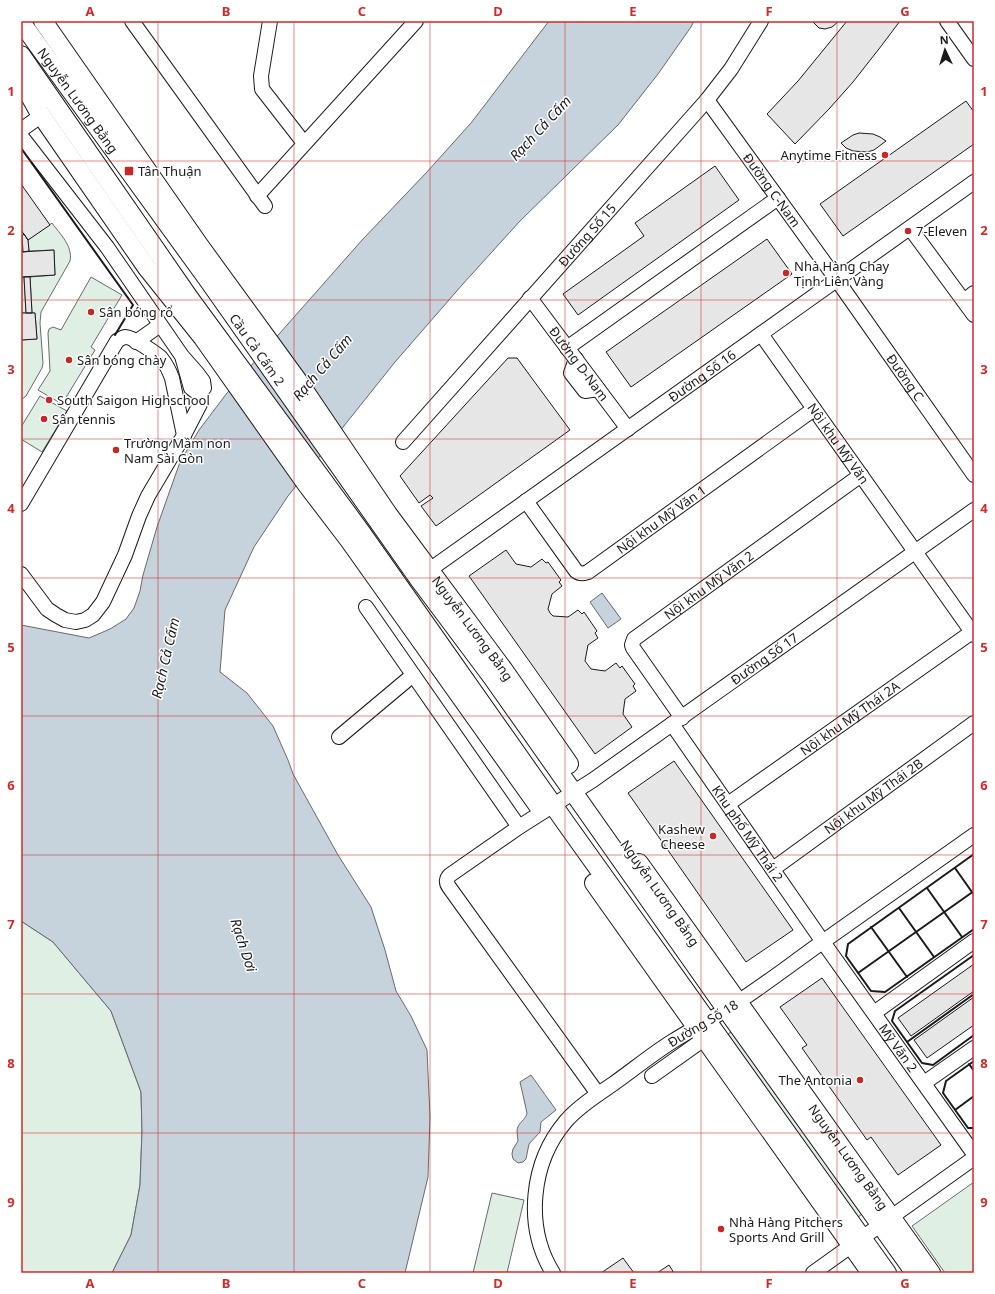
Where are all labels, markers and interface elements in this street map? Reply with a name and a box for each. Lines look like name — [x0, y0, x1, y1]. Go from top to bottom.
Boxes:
text: A — [86, 2, 95, 20]
text: B — [222, 2, 230, 20]
text: C — [358, 2, 366, 20]
text: D — [493, 2, 503, 20]
text: E — [629, 2, 637, 20]
text: F — [765, 2, 773, 20]
text: G — [900, 2, 910, 20]
north arrow — [925, 30, 965, 70]
text: N — [939, 32, 949, 47]
street label: Nguyễn Lương Bằng — [34, 44, 122, 157]
text: 1 — [7, 82, 15, 100]
text: 1 — [980, 82, 988, 100]
water label: Rạch Cả Cấm — [505, 91, 575, 165]
place label: Anytime Fitness — [781, 146, 877, 164]
street label: Đường C-Nam — [739, 149, 805, 231]
marker: Anytime Fitness — [880, 150, 890, 160]
place label: Tân Thuận — [138, 162, 202, 180]
marker: Tân Thuận — [123, 165, 135, 177]
street label: Đường Số 15 — [554, 199, 620, 270]
text: 2 — [7, 221, 15, 239]
text: 2 — [980, 221, 988, 239]
place label: 7-Eleven — [916, 222, 967, 240]
marker: 7-Eleven — [903, 226, 913, 236]
place label: Nhà Hàng Chay Tịnh Liên Vàng — [794, 257, 889, 290]
marker: Nhà Hàng Chay Tịnh Liên Vàng — [781, 268, 791, 278]
place label: Sân bóng rổ — [99, 303, 173, 321]
marker: Sân bóng rổ — [86, 307, 96, 317]
street label: Cầu Cả Cấm 2 — [226, 310, 289, 389]
street label: Đường D-Nam — [545, 323, 613, 405]
water label: Rạch Cả Cấm — [288, 330, 356, 404]
street label: Đường Số 16 — [665, 346, 739, 406]
street label: Đường C — [883, 350, 928, 405]
place label: Sân bóng chày — [77, 351, 167, 369]
marker: Sân bóng chày — [64, 355, 74, 365]
text: 3 — [7, 360, 15, 378]
text: 3 — [980, 360, 988, 378]
place label: South Saigon Highschool — [57, 391, 210, 409]
marker: South Saigon Highschool — [44, 395, 54, 405]
street label: Nội khu Mỹ Văn — [803, 399, 873, 488]
place label: Sân tennis — [52, 410, 116, 428]
marker: Sân tennis — [39, 414, 49, 424]
place label: Trường Mầm non Nam Sài Gòn — [124, 434, 231, 467]
marker: Trường Mầm non Nam Sài Gòn — [111, 445, 121, 455]
street label: Nội khu Mỹ Văn 1 — [613, 481, 710, 558]
text: 4 — [7, 499, 15, 517]
text: 4 — [980, 499, 988, 517]
street label: Nội khu Mỹ Văn 2 — [660, 547, 757, 624]
street label: Nguyễn Lương Bằng — [428, 572, 517, 684]
water label: Rạch Cả Cấm — [146, 616, 184, 700]
street label: Đường Số 17 — [727, 628, 802, 689]
text: 5 — [7, 638, 15, 656]
text: 5 — [980, 638, 988, 656]
street label: Nội khu Mỹ Thái 2A — [796, 676, 904, 759]
street label: Nội khu Mỹ Thái 2B — [820, 754, 926, 838]
text: 6 — [7, 776, 15, 794]
text: 6 — [980, 776, 988, 794]
street label: Khu phố Mỹ Thái 2 — [708, 782, 787, 885]
place label: Kashew Cheese — [658, 820, 706, 853]
marker: Kashew Cheese — [708, 831, 718, 841]
street label: Nguyễn Lương Bằng — [616, 836, 704, 950]
text: 7 — [7, 915, 15, 933]
text: 7 — [980, 915, 988, 933]
water label: Rạch Dơi — [226, 916, 262, 974]
street label: Đường Số 18 — [664, 995, 742, 1051]
street label: Mỹ Văn 2 — [875, 1020, 922, 1076]
text: 8 — [7, 1054, 15, 1072]
text: 8 — [980, 1054, 988, 1072]
place label: The Antonia — [778, 1071, 852, 1089]
marker: The Antonia — [855, 1075, 865, 1085]
street label: Nguyễn Lương Bằng — [804, 1100, 892, 1214]
text: 9 — [7, 1193, 15, 1211]
text: 9 — [980, 1193, 988, 1211]
place label: Nhà Hàng Pitchers Sports And Grill — [729, 1213, 843, 1246]
marker: Nhà Hàng Pitchers Sports And Grill — [716, 1224, 726, 1234]
text: A — [86, 1274, 95, 1292]
text: B — [222, 1274, 230, 1292]
text: C — [358, 1274, 366, 1292]
text: D — [493, 1274, 503, 1292]
text: E — [629, 1274, 637, 1292]
text: F — [765, 1274, 773, 1292]
text: G — [900, 1274, 910, 1292]

